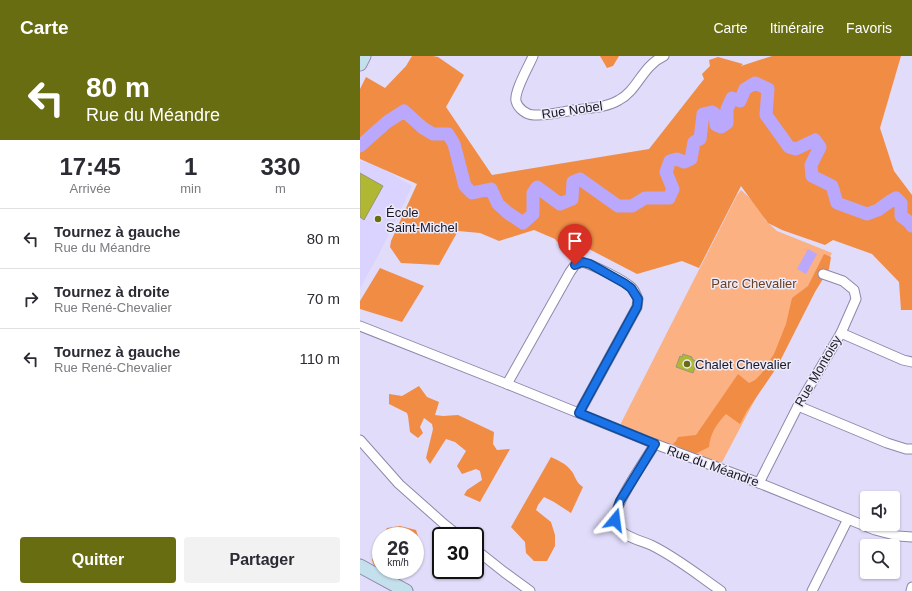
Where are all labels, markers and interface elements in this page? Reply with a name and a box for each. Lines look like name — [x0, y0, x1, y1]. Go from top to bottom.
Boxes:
text: Carte — [20, 17, 69, 38]
text: Carte — [713, 20, 748, 36]
text: Itinéraire — [770, 20, 824, 36]
text: Favoris — [846, 20, 892, 36]
icon: left — [20, 72, 72, 124]
text: 80 m — [86, 72, 150, 103]
street label: Rue Nobel — [541, 98, 604, 122]
text: Rue du Méandre — [86, 105, 220, 125]
text: 17:45 — [59, 153, 121, 180]
text: 1 — [184, 153, 197, 180]
text: 330 — [261, 153, 301, 180]
text: Arrivée — [69, 181, 111, 196]
text: min — [180, 181, 201, 196]
text: m — [275, 181, 286, 196]
place label: École Saint-Michel — [386, 205, 458, 235]
marker: École Saint-Michel — [373, 214, 383, 224]
text: Tournez à gauche — [54, 223, 180, 240]
pin — [558, 224, 592, 265]
icon: left — [20, 228, 42, 250]
text: 80 m — [307, 230, 340, 247]
icon: arrive — [564, 230, 586, 252]
text: Rue du Méandre — [54, 240, 151, 255]
park label: Parc Chevalier — [711, 276, 797, 291]
text: Tournez à droite — [54, 283, 170, 300]
icon: right — [20, 288, 42, 310]
text: 70 m — [307, 290, 340, 307]
text: Rue René-Chevalier — [54, 300, 172, 315]
street label: Rue Montoisy — [792, 332, 845, 409]
text: Tournez à gauche — [54, 343, 180, 360]
icon: left — [20, 348, 42, 370]
text: 110 m — [299, 350, 340, 367]
place label: Chalet Chevalier — [695, 357, 792, 372]
marker: Chalet Chevalier — [682, 359, 692, 369]
text: Rue René-Chevalier — [54, 360, 172, 375]
street label: Rue du Méandre — [665, 442, 761, 490]
map controls — [860, 491, 900, 579]
button: sound — [860, 491, 900, 531]
position arrow — [594, 499, 636, 541]
speed limit sign: 30 — [432, 527, 484, 579]
button: Quitter — [20, 537, 176, 583]
button: Partager — [184, 537, 340, 583]
text: 26 — [387, 537, 409, 559]
button: search — [860, 539, 900, 579]
text: km/h — [387, 557, 409, 568]

